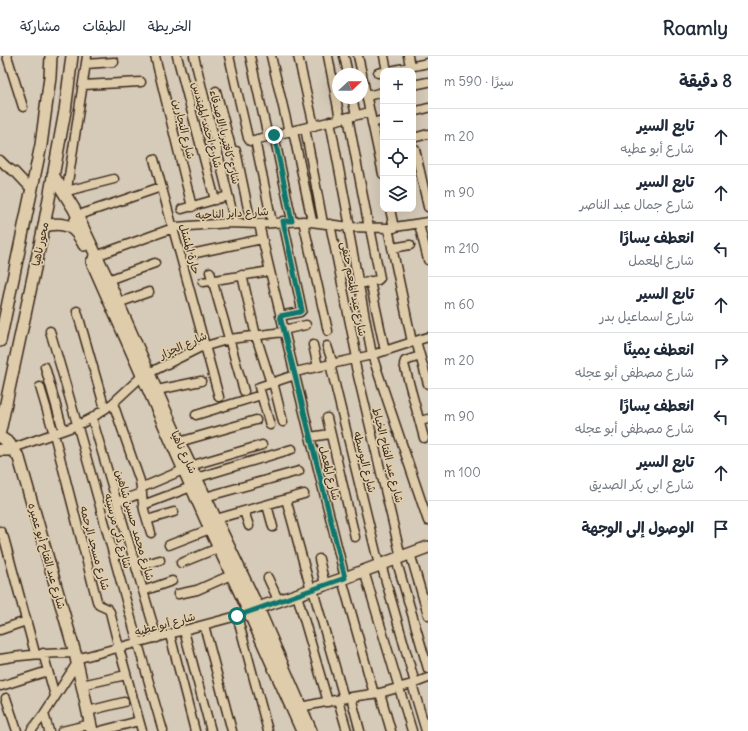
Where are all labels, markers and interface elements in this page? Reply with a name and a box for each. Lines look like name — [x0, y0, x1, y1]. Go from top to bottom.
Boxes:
text: Roamly — [663, 16, 728, 40]
text: مشاركة — [20, 17, 60, 35]
text: الطبقات — [82, 17, 126, 35]
text: الخريطة — [148, 17, 191, 35]
north arrow — [332, 68, 368, 104]
map controls — [380, 68, 416, 212]
button: + — [380, 68, 416, 104]
text: 8 دقيقة — [679, 70, 732, 92]
text: سيرًا · 590 m — [444, 73, 514, 90]
street label: شارع احمد المهندس — [187, 80, 225, 170]
street label: شارع كافتيريا الاصدقاء — [205, 88, 243, 186]
street label: شارع النجارين — [168, 98, 198, 161]
button: − — [380, 104, 416, 140]
text: تابع السير — [637, 116, 694, 135]
route end — [265, 126, 283, 144]
icon: ahead — [710, 126, 732, 148]
text: 20 m — [444, 128, 474, 145]
button: locate — [380, 140, 416, 176]
text: شارع أبو عطيه — [621, 140, 694, 157]
text: تابع السير — [637, 172, 694, 191]
button: layers — [380, 176, 416, 212]
icon: ahead — [710, 182, 732, 204]
text: 90 m — [444, 184, 475, 201]
text: شارع جمال عبد الناصر — [579, 196, 694, 213]
street label: شارع داير الناحيه — [195, 204, 269, 224]
street label: محور ناهيا — [29, 221, 52, 268]
street label: حارة المشتل — [177, 222, 203, 276]
text: انعطف يسارًا — [620, 228, 694, 247]
icon: left — [710, 238, 732, 260]
text: 210 m — [444, 240, 479, 257]
street label: شارع عبد المنعم حنفى — [336, 241, 370, 338]
text: شارع المعمل — [628, 252, 694, 269]
text: تابع السير — [637, 284, 694, 303]
icon: ahead — [710, 294, 732, 316]
text: 60 m — [444, 296, 475, 313]
text: شارع اسماعيل بدر — [599, 308, 694, 325]
street label: شارع الجزار — [156, 328, 210, 364]
text: انعطف يمينًا — [623, 340, 694, 359]
icon: right — [710, 350, 732, 372]
text: 20 m — [444, 352, 474, 369]
text: شارع مصطفى أبو عجله — [575, 364, 694, 381]
text: انعطف يسارًا — [620, 396, 694, 415]
street label: شارع عبد الفتاح الخياط — [367, 406, 407, 505]
icon: left — [710, 406, 732, 428]
text: 90 m — [444, 408, 475, 425]
text: شارع مصطفى أبو عجله — [575, 420, 694, 437]
street label: شارع ناهيا — [166, 428, 200, 476]
street label: شارع البوسطه — [349, 430, 379, 495]
street label: شارع المعمل — [315, 444, 344, 502]
text: تابع السير — [637, 452, 694, 471]
icon: ahead — [710, 462, 732, 484]
text: 100 m — [444, 464, 481, 481]
street label: شارع محمد حسين شاهين — [111, 468, 158, 583]
text: شارع ابى بكر الصديق — [589, 476, 694, 493]
street label: شارع ذكى مرسينه — [99, 492, 135, 571]
street label: شارع عبد الفتاح أبو عميره — [23, 501, 69, 611]
street label: شارع مسجد الرحمه — [75, 504, 113, 592]
text: الوصول إلى الوجهة — [581, 518, 694, 537]
icon: arrive — [710, 518, 732, 540]
route start — [228, 607, 246, 625]
street label: شارع أبو عطيه — [133, 609, 197, 641]

